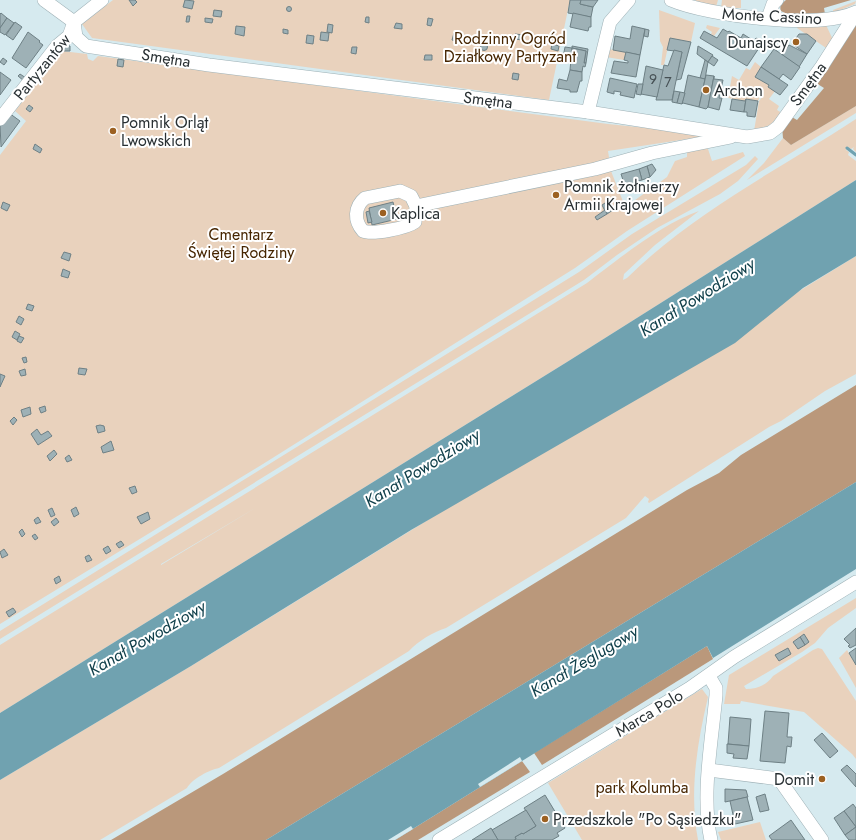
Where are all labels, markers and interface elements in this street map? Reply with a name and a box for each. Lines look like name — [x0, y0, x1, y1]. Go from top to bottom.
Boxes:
street label: Monte Cassino — [722, 2, 823, 30]
park label: Rodzinny Ogród Działkowy Partyzant — [444, 27, 576, 68]
street label: Partyzantów — [8, 29, 76, 105]
place label: Dunajscy — [727, 31, 789, 54]
marker: Dunajscy — [791, 37, 801, 47]
street label: Smętna — [140, 43, 192, 73]
street label: Smętna — [784, 57, 832, 111]
house number: 9 — [649, 69, 657, 89]
house number: 7 — [664, 72, 672, 92]
place label: Archon — [714, 79, 763, 102]
marker: Archon — [701, 85, 711, 95]
street label: Smętna — [462, 86, 514, 114]
place label: Pomnik Orląt Lwowskich — [121, 111, 208, 152]
marker: Pomnik Orląt Lwowskich — [108, 126, 118, 136]
place label: Pomnik żołnierzy Armii Krajowej — [564, 175, 680, 216]
marker: Pomnik żołnierzy Armii Krajowej — [551, 190, 561, 200]
place label: Kaplica — [391, 202, 440, 225]
marker: Kaplica — [378, 208, 388, 218]
park label: Cmentarz Świętej Rodziny — [188, 223, 295, 264]
water label: Kanał Powodziowy — [635, 251, 761, 342]
water label: Kanał Powodziowy — [360, 422, 486, 513]
water label: Kanał Powodziowy — [84, 594, 212, 681]
water label: Kanał Żeglugowy — [525, 618, 644, 703]
street label: Marca Polo — [611, 684, 687, 742]
place label: Domit — [774, 768, 814, 791]
marker: Domit — [817, 774, 827, 784]
park label: park Kolumba — [596, 776, 688, 799]
place label: Przedszkole "Po Sąsiedzku" — [553, 808, 741, 831]
marker: Przedszkole "Po Sąsiedzku" — [540, 814, 550, 824]

